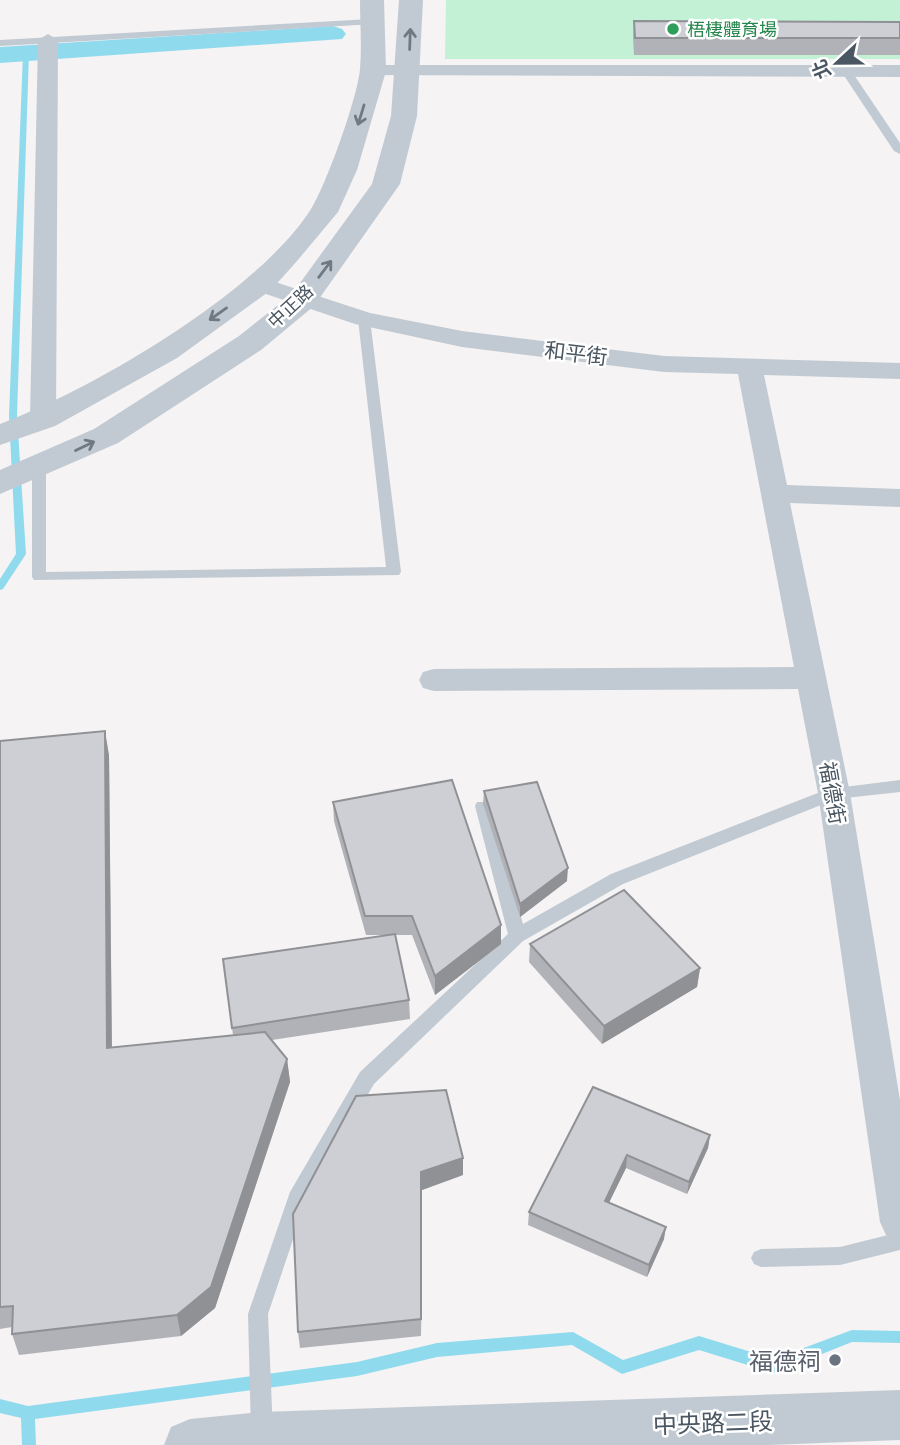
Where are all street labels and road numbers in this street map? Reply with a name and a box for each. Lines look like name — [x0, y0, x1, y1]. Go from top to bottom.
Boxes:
street label: 中正路 — [262, 279, 318, 333]
street label: 和平街 — [543, 335, 609, 371]
street label: 福德街 — [814, 760, 852, 826]
street label: 中央路二段 — [652, 1403, 774, 1441]

